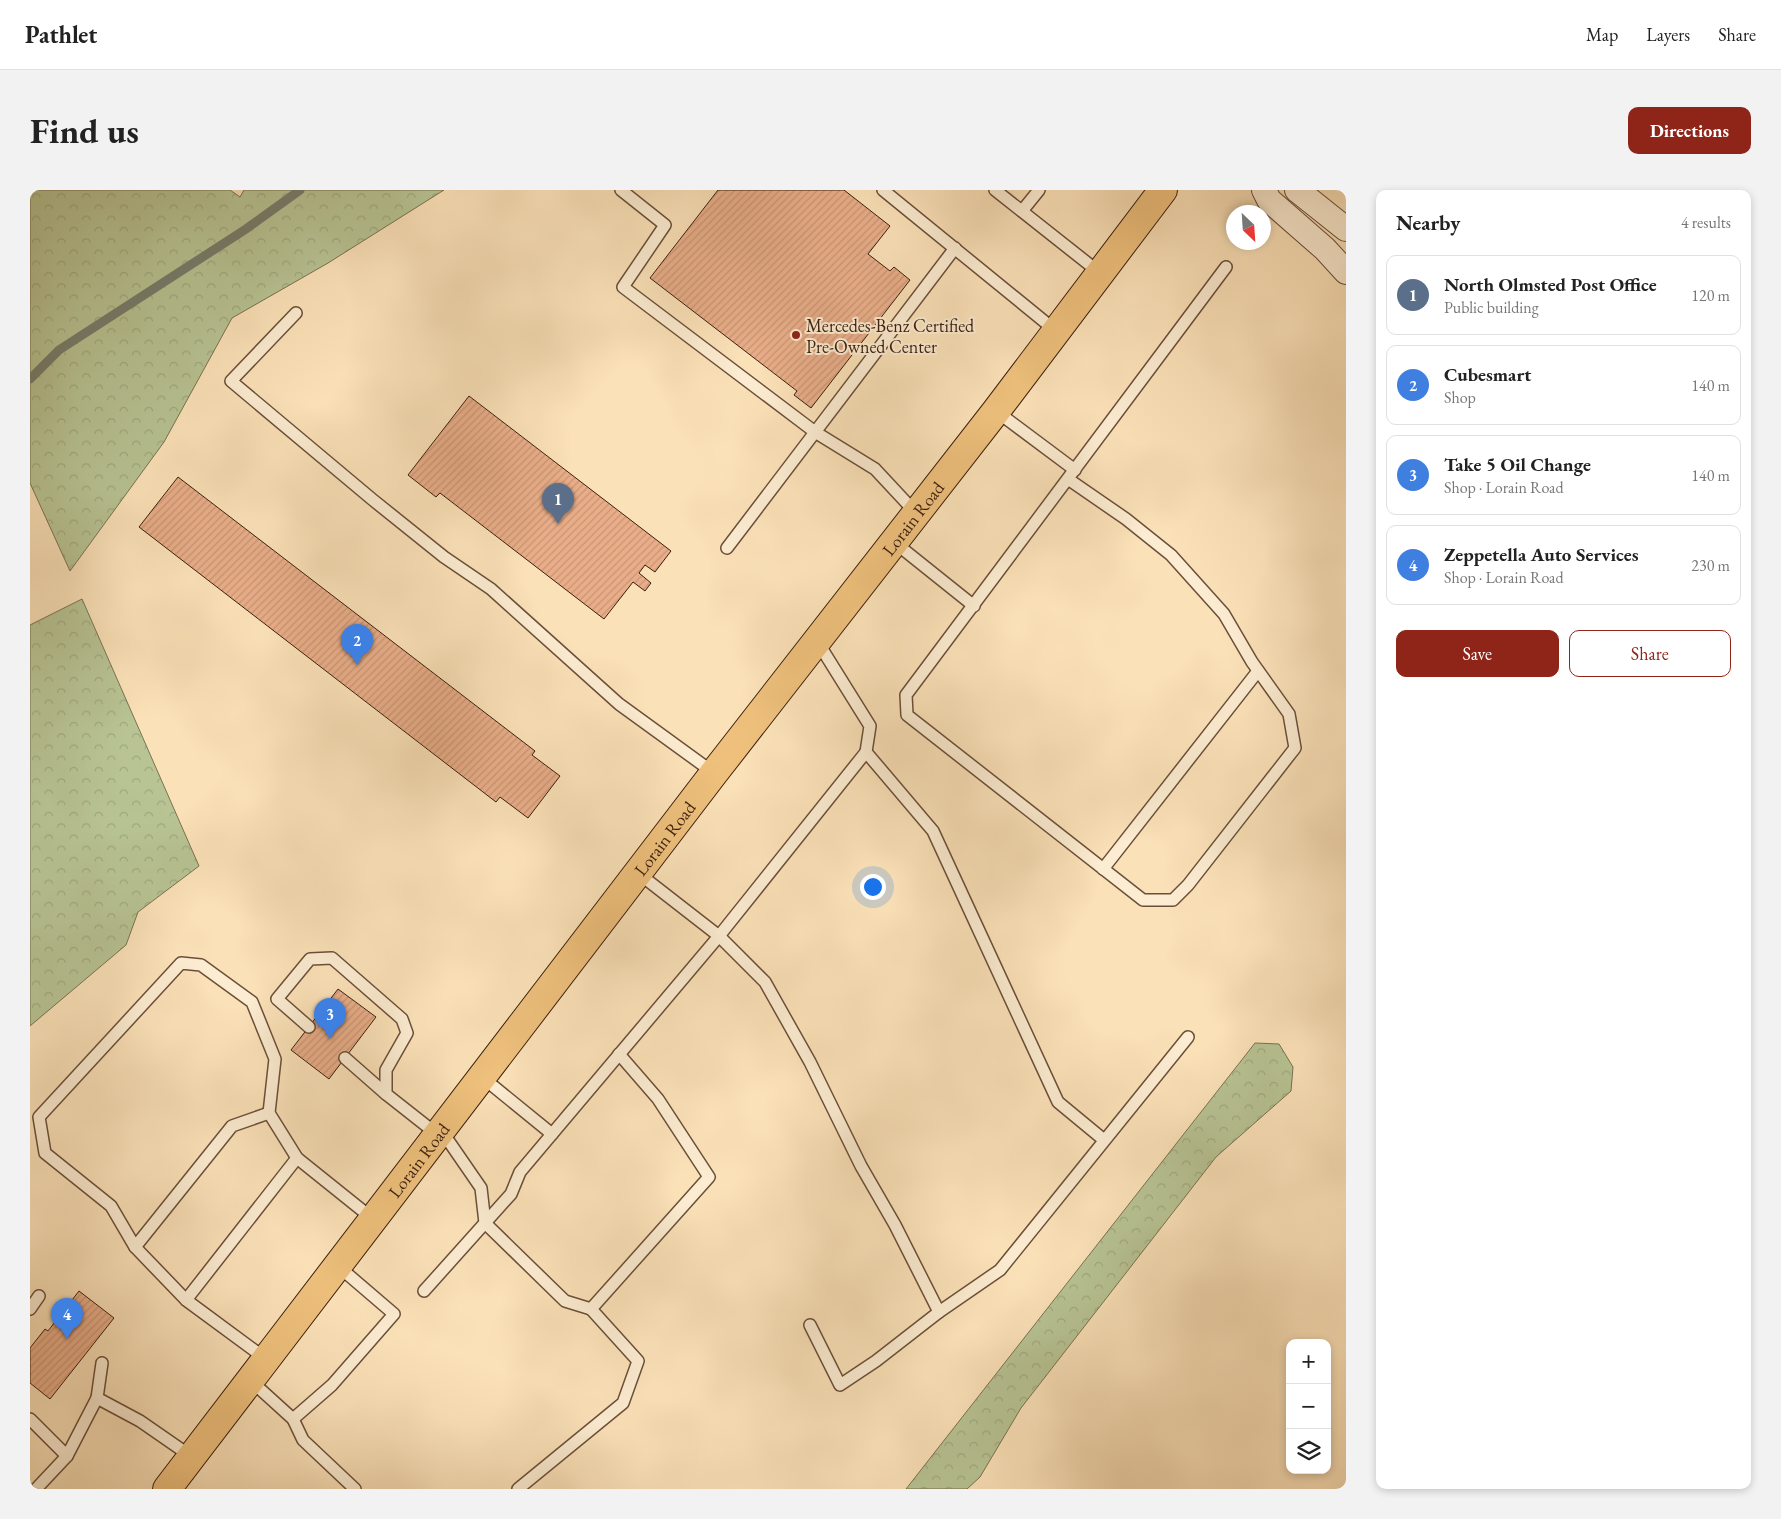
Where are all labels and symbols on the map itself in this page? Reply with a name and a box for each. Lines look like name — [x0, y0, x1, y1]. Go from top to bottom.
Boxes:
north arrow — [1226, 205, 1271, 250]
place label: Mercedes-Benz Certified Pre-Owned Center — [806, 314, 975, 358]
marker: Mercedes-Benz Certified Pre-Owned Center — [790, 329, 802, 341]
street label: Lorain Road — [876, 476, 949, 560]
pin: 1 — [542, 483, 574, 524]
pin: 2 — [341, 624, 373, 665]
street label: Lorain Road — [628, 796, 701, 880]
your location — [860, 874, 886, 900]
pin: 3 — [314, 998, 346, 1039]
street label: Lorain Road — [383, 1117, 455, 1202]
pin: 4 — [51, 1298, 83, 1339]

